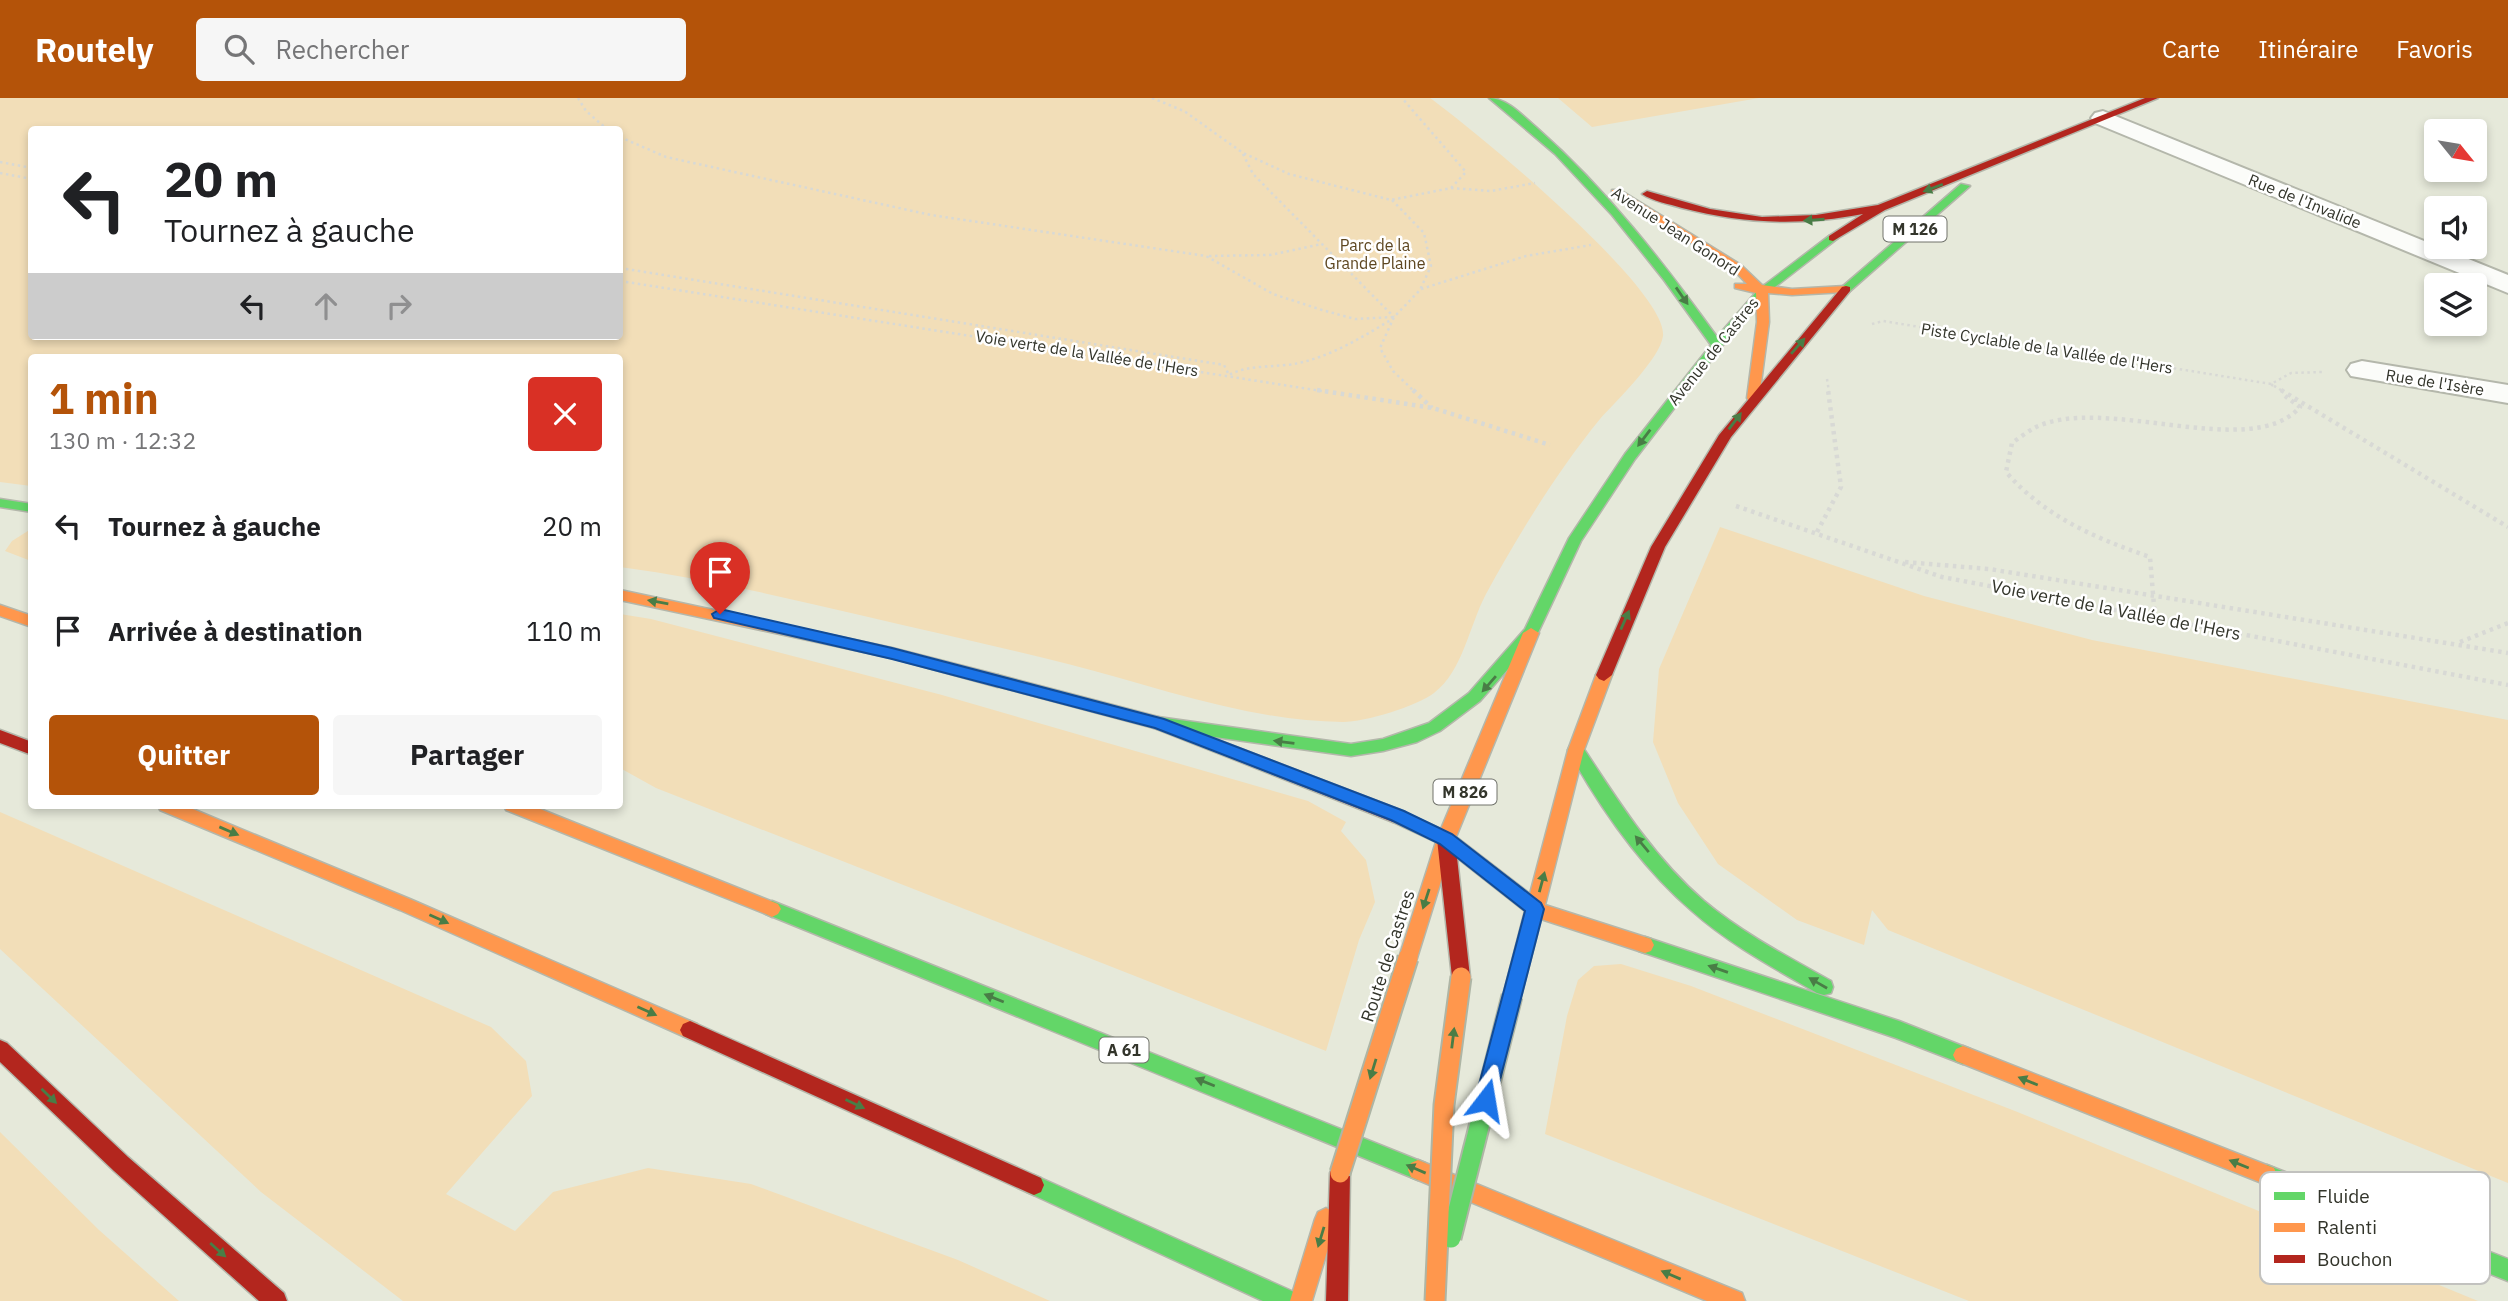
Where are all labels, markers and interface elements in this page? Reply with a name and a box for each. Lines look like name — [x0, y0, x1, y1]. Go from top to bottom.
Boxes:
search box — [196, 18, 686, 81]
text: Routely — [35, 28, 154, 71]
icon: search — [220, 30, 258, 68]
text: Rechercher — [276, 32, 409, 66]
text: Carte — [2162, 33, 2220, 65]
text: Itinéraire — [2258, 33, 2358, 65]
text: Favoris — [2396, 33, 2473, 65]
north arrow — [2424, 119, 2487, 182]
map controls — [2424, 119, 2487, 336]
text: 20 m — [164, 147, 278, 210]
icon: left — [49, 154, 140, 245]
street label: Rue de l'Invalide — [2246, 169, 2365, 233]
street label: Avenue Jean Gonord — [1608, 182, 1744, 280]
one-way arrow — [1923, 183, 1944, 194]
button: sound — [2424, 196, 2487, 259]
text: Tournez à gauche — [164, 209, 415, 251]
one-way arrow — [1803, 215, 1825, 226]
road number: M 126 — [1884, 217, 1946, 242]
park label: Parc de la Grande Plaine — [1325, 235, 1426, 273]
button: layers — [2424, 273, 2487, 336]
icon: left — [234, 287, 272, 325]
icon: ahead — [307, 287, 345, 325]
icon: right — [380, 287, 418, 325]
one-way arrow — [1675, 287, 1689, 305]
street label: Avenue de Castres — [1663, 293, 1763, 409]
street label: Piste Cyclable de la Vallée de l'Hers — [1920, 318, 2174, 378]
street label: Voie verte de la Vallée de l'Hers — [974, 325, 1200, 381]
one-way arrow — [1789, 338, 1805, 355]
street label: Rue de l'Isère — [2384, 364, 2486, 400]
text: 1 min — [49, 371, 159, 426]
button: close — [528, 377, 602, 451]
one-way arrow — [1728, 413, 1743, 431]
text: 130 m · 12:32 — [49, 425, 196, 455]
one-way arrow — [1637, 429, 1651, 447]
icon: left — [49, 507, 87, 545]
text: Tournez à gauche — [108, 509, 321, 543]
text: 20 m — [542, 509, 602, 543]
pin — [690, 542, 750, 614]
icon: arrive — [701, 553, 739, 591]
street label: Voie verte de la Vallée de l'Hers — [1989, 574, 2243, 645]
one-way arrow — [647, 596, 669, 607]
one-way arrow — [1619, 610, 1631, 630]
icon: arrive — [49, 612, 87, 650]
text: Arrivée à destination — [108, 614, 363, 648]
text: 110 m — [526, 614, 602, 648]
one-way arrow — [1482, 675, 1497, 692]
button: Quitter — [49, 715, 319, 795]
button: Partager — [333, 715, 602, 795]
one-way arrow — [1273, 736, 1295, 747]
road number: M 826 — [1434, 779, 1496, 804]
one-way arrow — [219, 826, 240, 837]
one-way arrow — [1634, 835, 1649, 853]
one-way arrow — [1537, 871, 1548, 893]
street label: Route de Castres — [1355, 887, 1420, 1025]
one-way arrow — [1421, 889, 1431, 910]
one-way arrow — [428, 914, 449, 925]
one-way arrow — [1707, 963, 1728, 974]
one-way arrow — [1809, 977, 1828, 990]
one-way arrow — [983, 993, 1004, 1004]
one-way arrow — [637, 1005, 657, 1017]
one-way arrow — [1448, 1026, 1459, 1048]
road number: A 61 — [1100, 1038, 1148, 1062]
one-way arrow — [1367, 1059, 1377, 1080]
position arrow — [1449, 1063, 1523, 1137]
one-way arrow — [2017, 1075, 2038, 1086]
one-way arrow — [1195, 1077, 1216, 1088]
one-way arrow — [41, 1088, 58, 1105]
one-way arrow — [845, 1098, 865, 1110]
one-way arrow — [2229, 1159, 2250, 1170]
one-way arrow — [1405, 1163, 1426, 1174]
legend — [2260, 1172, 2490, 1284]
text: Fluide — [2317, 1184, 2370, 1208]
text: Ralenti — [2317, 1215, 2377, 1239]
one-way arrow — [1315, 1227, 1325, 1248]
one-way arrow — [209, 1241, 226, 1257]
text: Bouchon — [2317, 1247, 2393, 1271]
one-way arrow — [1660, 1269, 1681, 1280]

